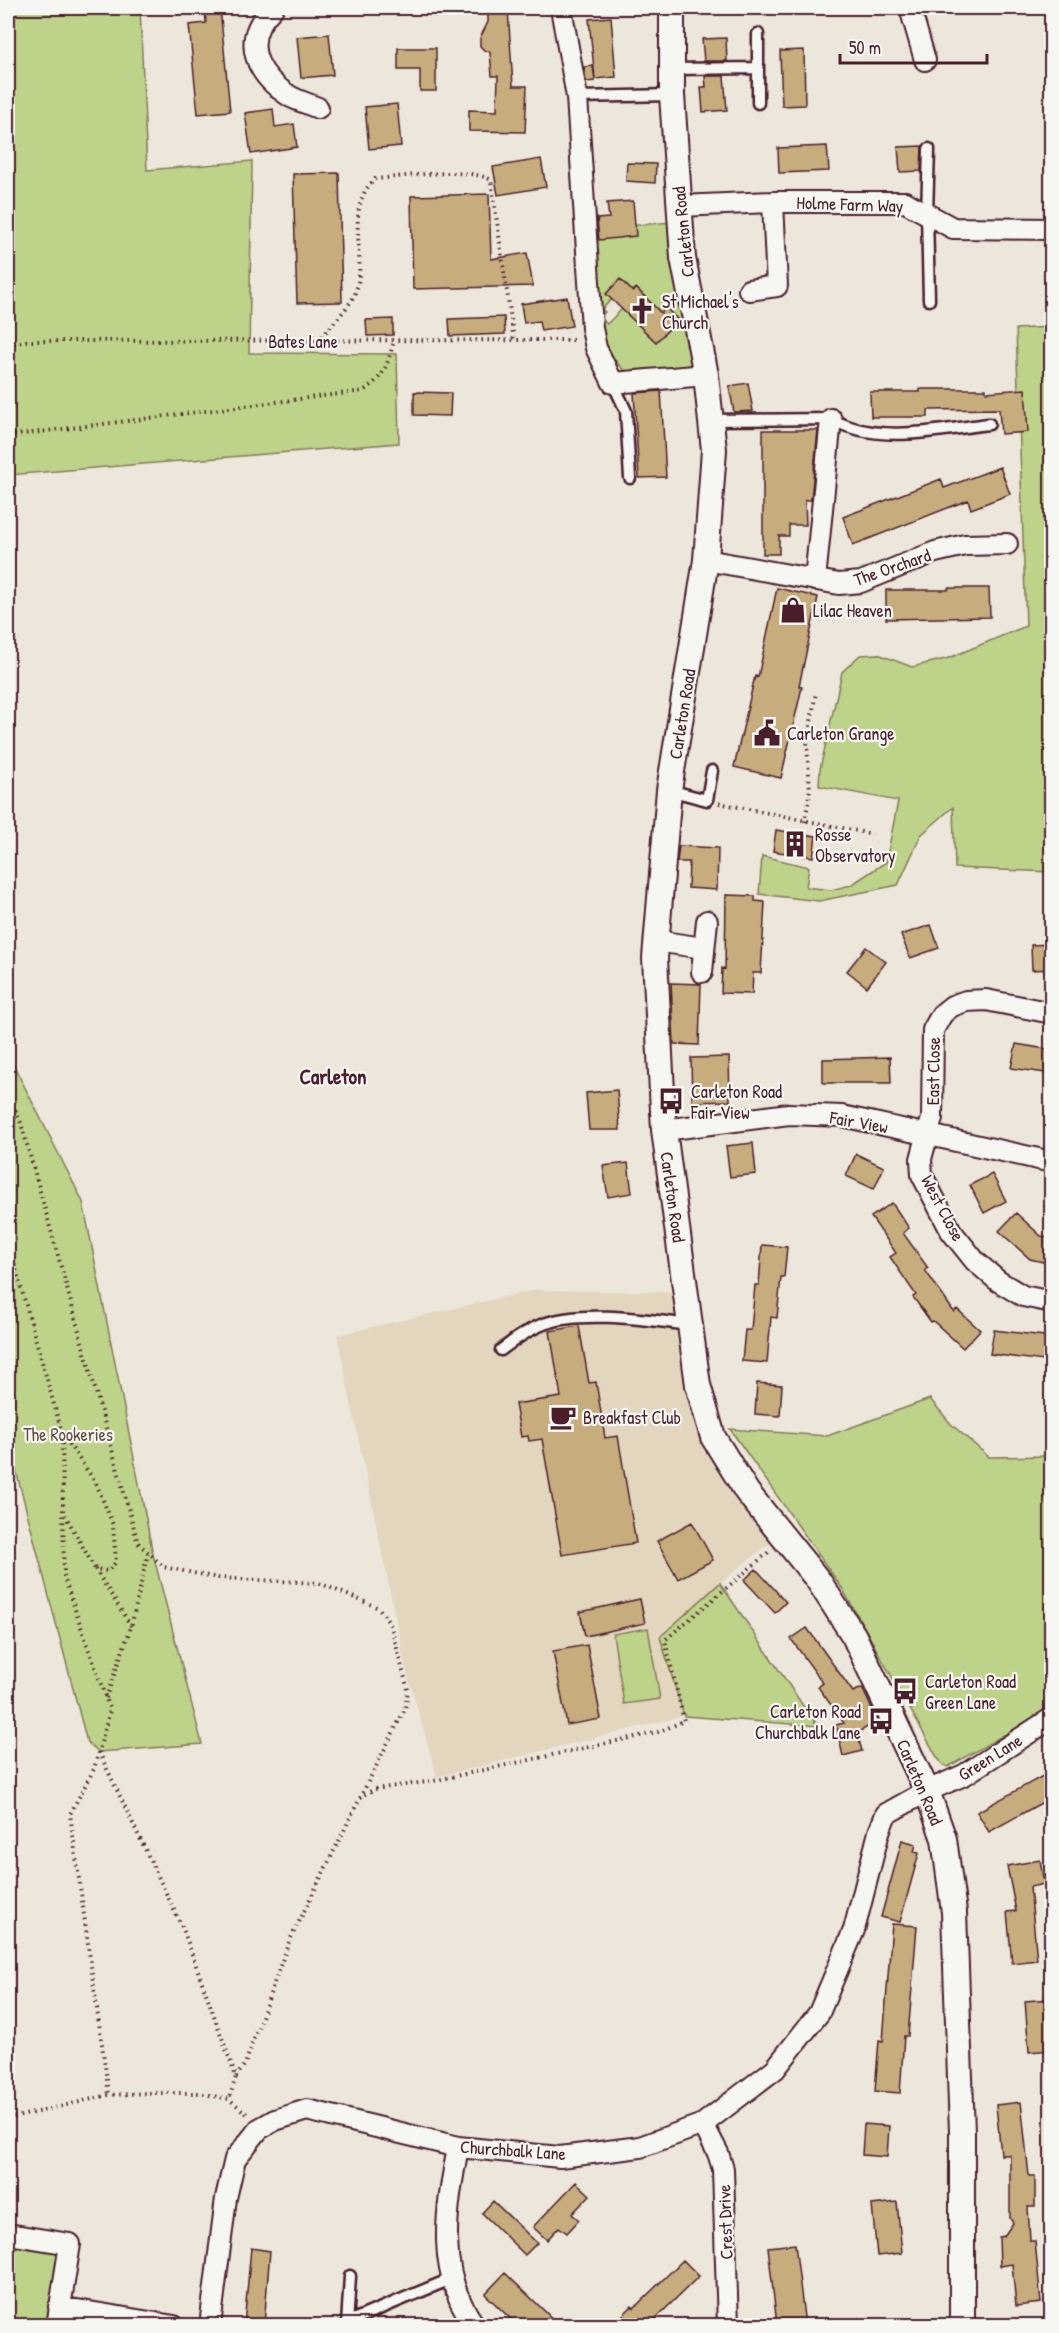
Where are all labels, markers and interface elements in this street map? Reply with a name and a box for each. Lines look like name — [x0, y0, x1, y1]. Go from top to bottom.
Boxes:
scale bar — [840, 27, 987, 65]
text: 50 m — [849, 35, 881, 60]
street label: Carleton Road — [666, 185, 700, 279]
street label: Holme Farm Way — [796, 190, 904, 218]
place label: St Michael's Church — [662, 289, 739, 335]
church icon: St Michael's Church — [627, 296, 657, 326]
street label: Bates Lane — [268, 329, 338, 354]
street label: The Orchard — [850, 542, 934, 592]
shop icon: Lilac Heaven — [778, 595, 808, 625]
place label: Lilac Heaven — [813, 598, 892, 623]
street label: Carleton Road — [663, 667, 701, 761]
public building icon: Carleton Grange — [752, 718, 782, 748]
place label: Carleton Grange — [787, 721, 894, 746]
place label: Rosse Observatory — [815, 822, 896, 868]
building icon: Rosse Observatory — [780, 829, 810, 859]
street label: East Close — [920, 1037, 946, 1105]
district label: Carleton — [300, 1062, 366, 1091]
place label: Carleton Road Fair View — [690, 1079, 782, 1125]
bus stop icon: Carleton Road Fair View — [656, 1086, 686, 1116]
street label: Fair View — [827, 1104, 890, 1139]
street label: Carleton Road — [654, 1150, 692, 1244]
street label: West Close — [915, 1171, 971, 1245]
cafe icon: Breakfast Club — [548, 1402, 578, 1432]
place label: Breakfast Club — [583, 1405, 681, 1430]
park label: The Rookeries — [23, 1422, 113, 1447]
place label: Carleton Road Green Lane — [925, 1669, 1016, 1715]
bus stop icon: Carleton Road Green Lane — [890, 1676, 920, 1706]
place label: Carleton Road Churchbalk Lane — [755, 1699, 861, 1745]
bus stop icon: Carleton Road Churchbalk Lane — [866, 1706, 896, 1736]
street label: Green Lane — [953, 1728, 1027, 1786]
street label: Carleton Road — [891, 1735, 949, 1829]
street label: Churchbalk Lane — [459, 2134, 567, 2166]
street label: Crest Drive — [711, 2184, 739, 2260]

